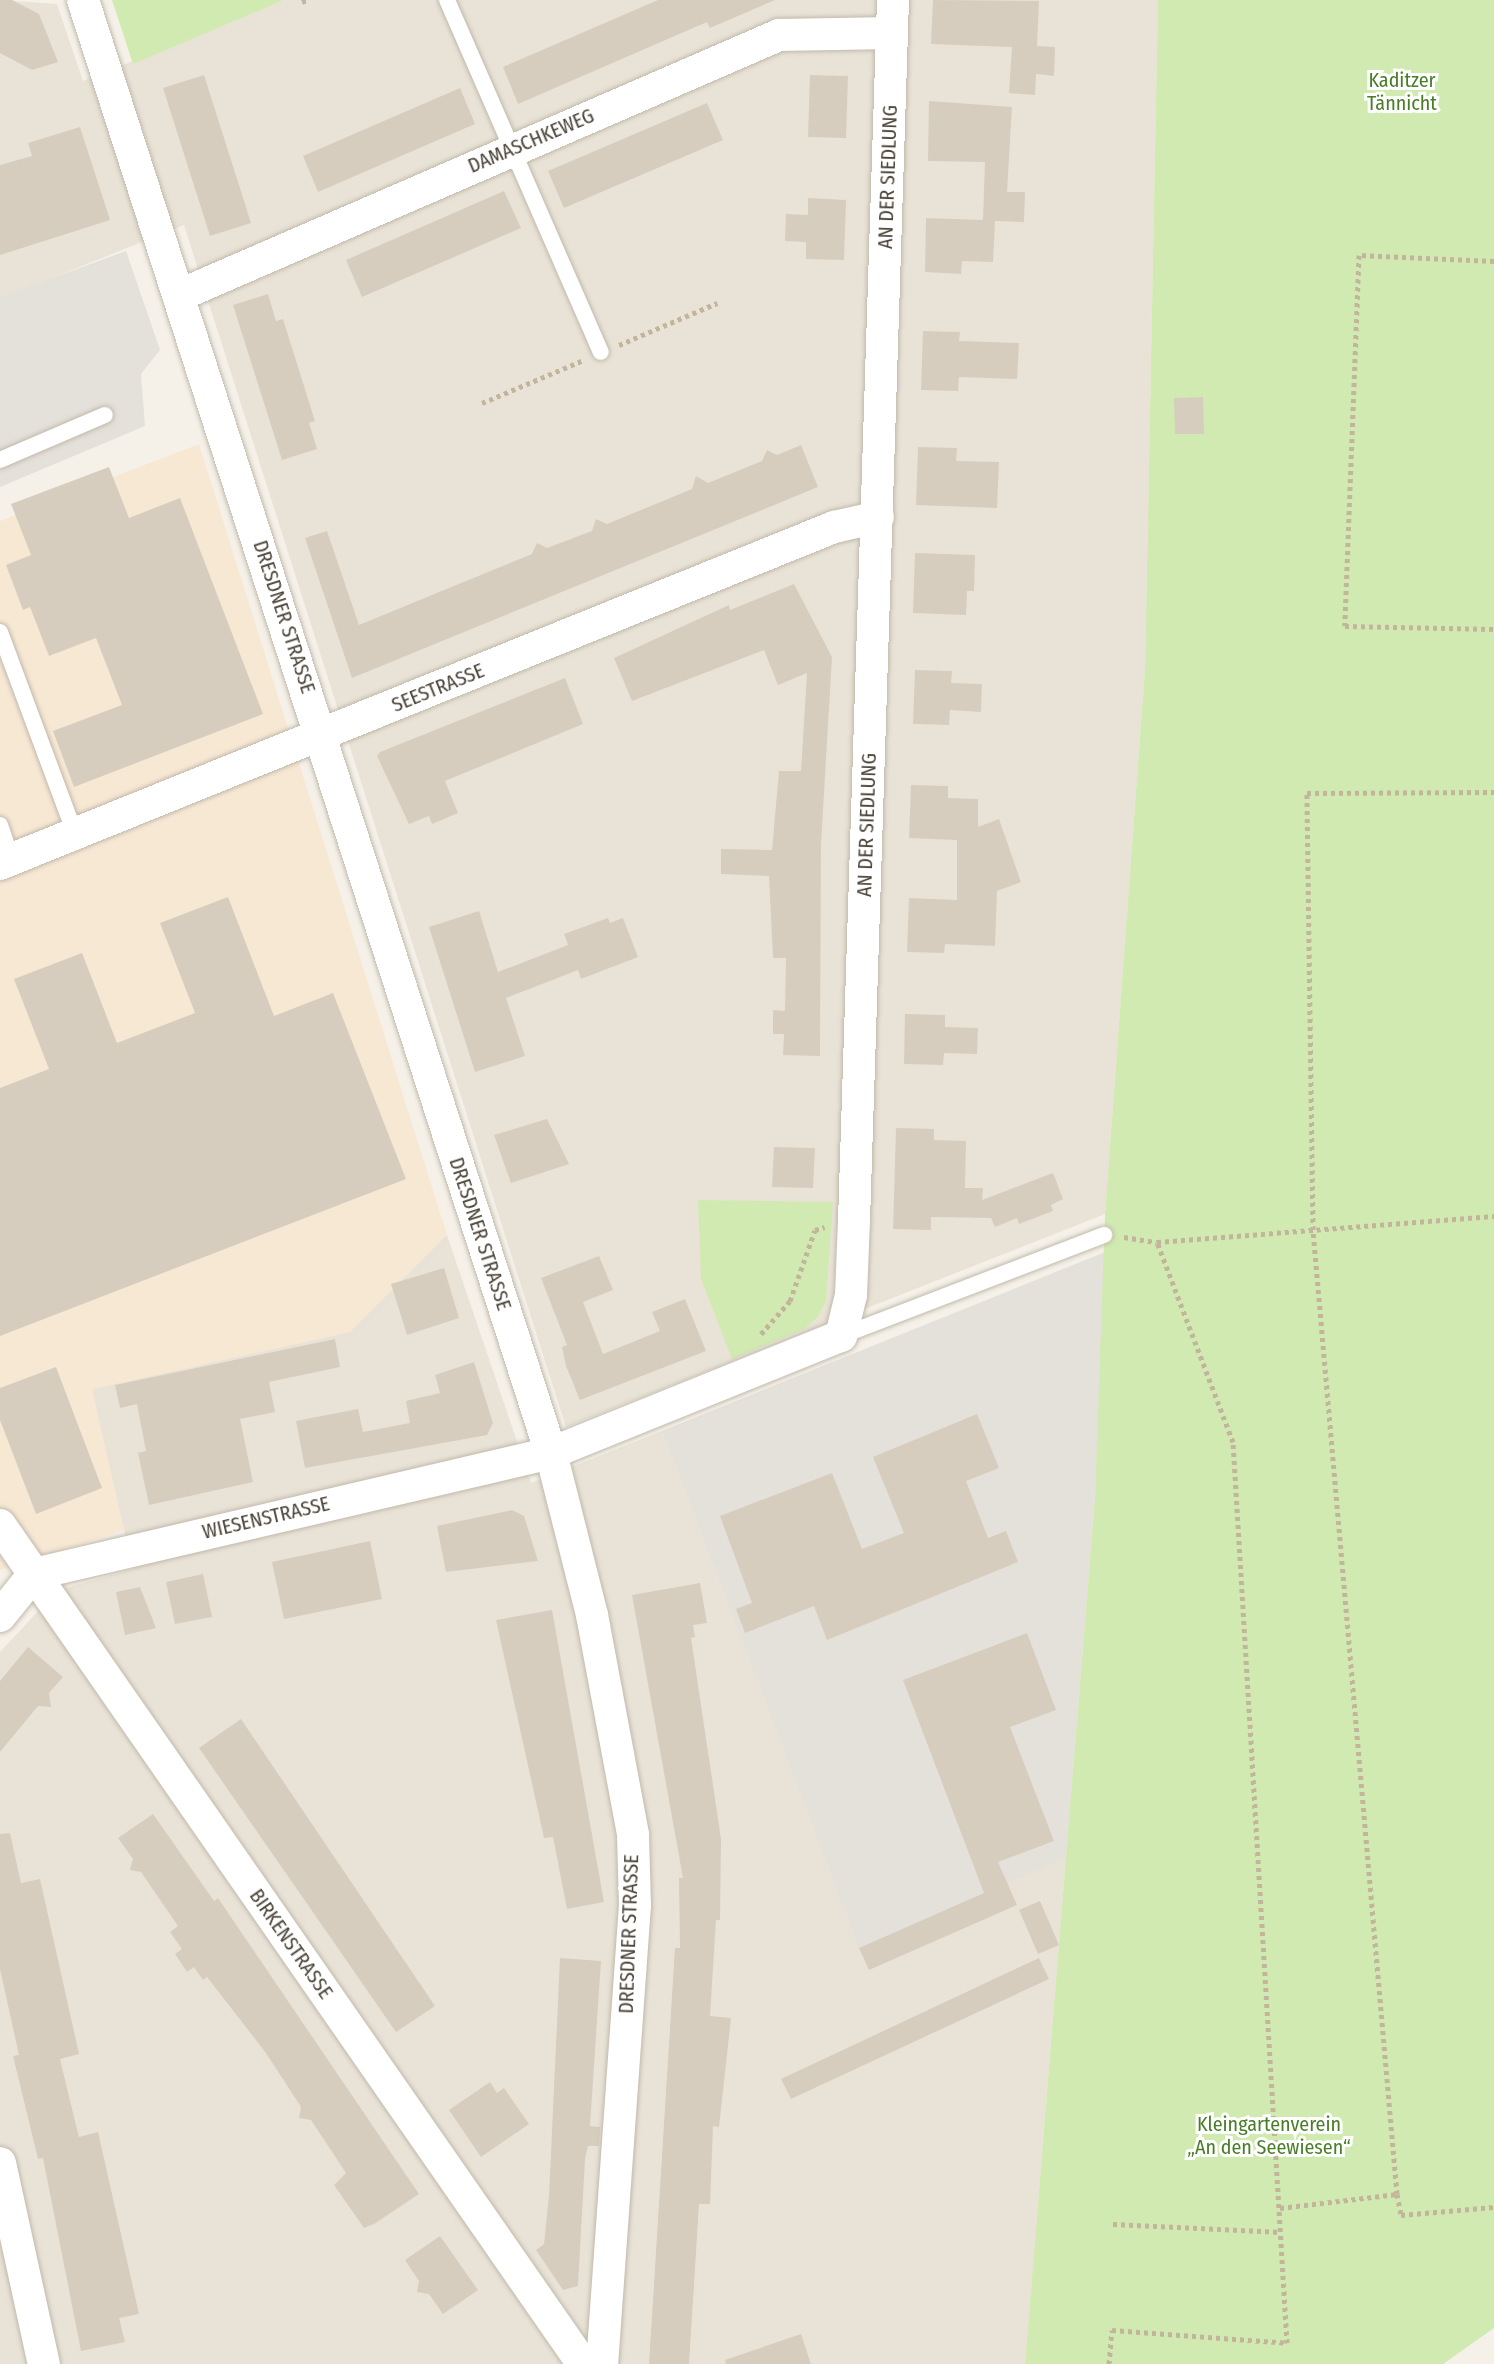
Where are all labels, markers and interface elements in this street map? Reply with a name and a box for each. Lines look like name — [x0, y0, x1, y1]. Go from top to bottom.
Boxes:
park label: Kaditzer Tännicht — [1367, 69, 1437, 116]
street label: DAMASCHKEWEG — [464, 104, 598, 178]
street label: AN DER SIEDLUNG — [873, 105, 903, 249]
street label: DRESDNER STRASSE — [248, 537, 320, 697]
street label: SEESTRASSE — [388, 659, 488, 717]
street label: AN DER SIEDLUNG — [852, 753, 882, 897]
street label: DRESDNER STRASSE — [444, 1154, 516, 1314]
street label: WIESENSTRASSE — [200, 1492, 332, 1544]
street label: DRESDNER STRASSE — [614, 1854, 644, 2014]
street label: BIRKENSTRASSE — [244, 1885, 338, 2003]
park label: Kleingartenverein „An den Seewiesen“ — [1187, 2112, 1351, 2159]

